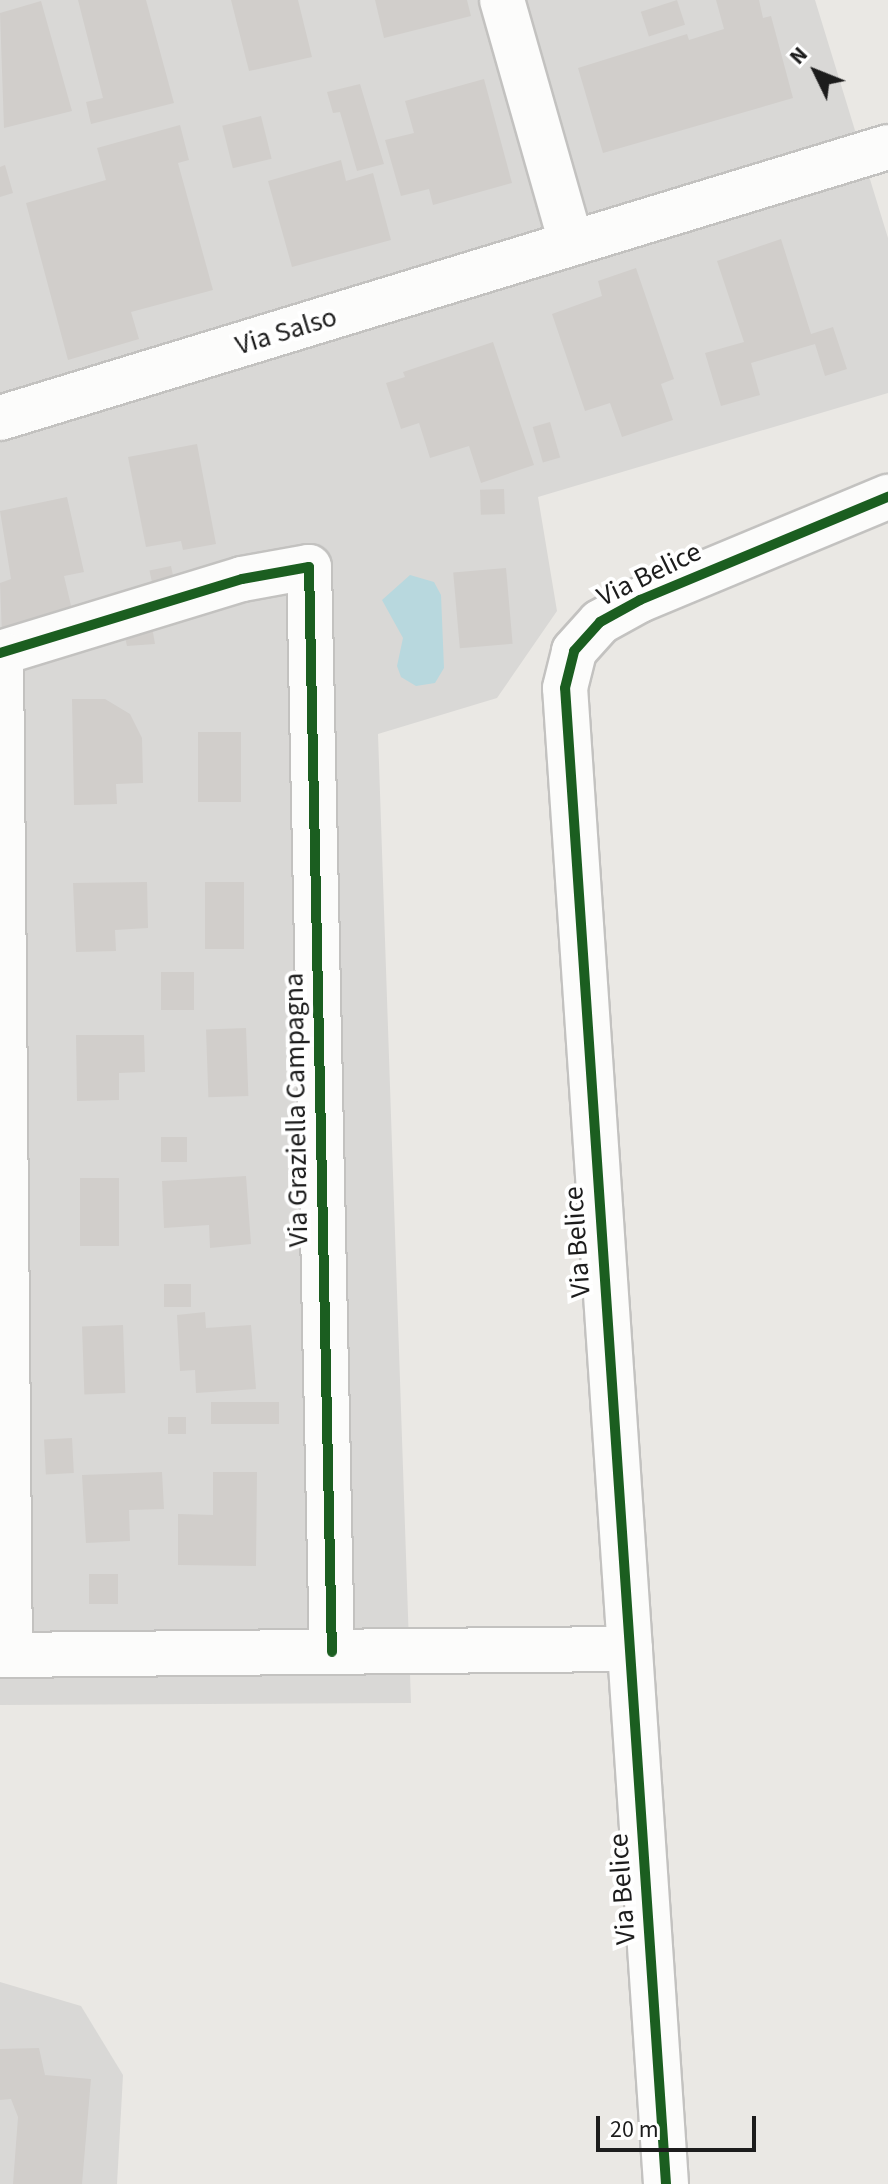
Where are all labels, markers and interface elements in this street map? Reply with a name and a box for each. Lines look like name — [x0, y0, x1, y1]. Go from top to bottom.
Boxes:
north arrow — [776, 32, 856, 112]
text: N — [782, 39, 815, 72]
street label: Via Salso — [231, 300, 341, 362]
street label: Via Belice — [592, 534, 706, 614]
street label: Via Graziella Campagna — [277, 973, 315, 1247]
street label: Via Belice — [556, 1185, 598, 1299]
street label: Via Belice — [601, 1832, 643, 1946]
scale bar — [600, 2100, 760, 2150]
text: 20 m — [610, 2112, 659, 2147]

